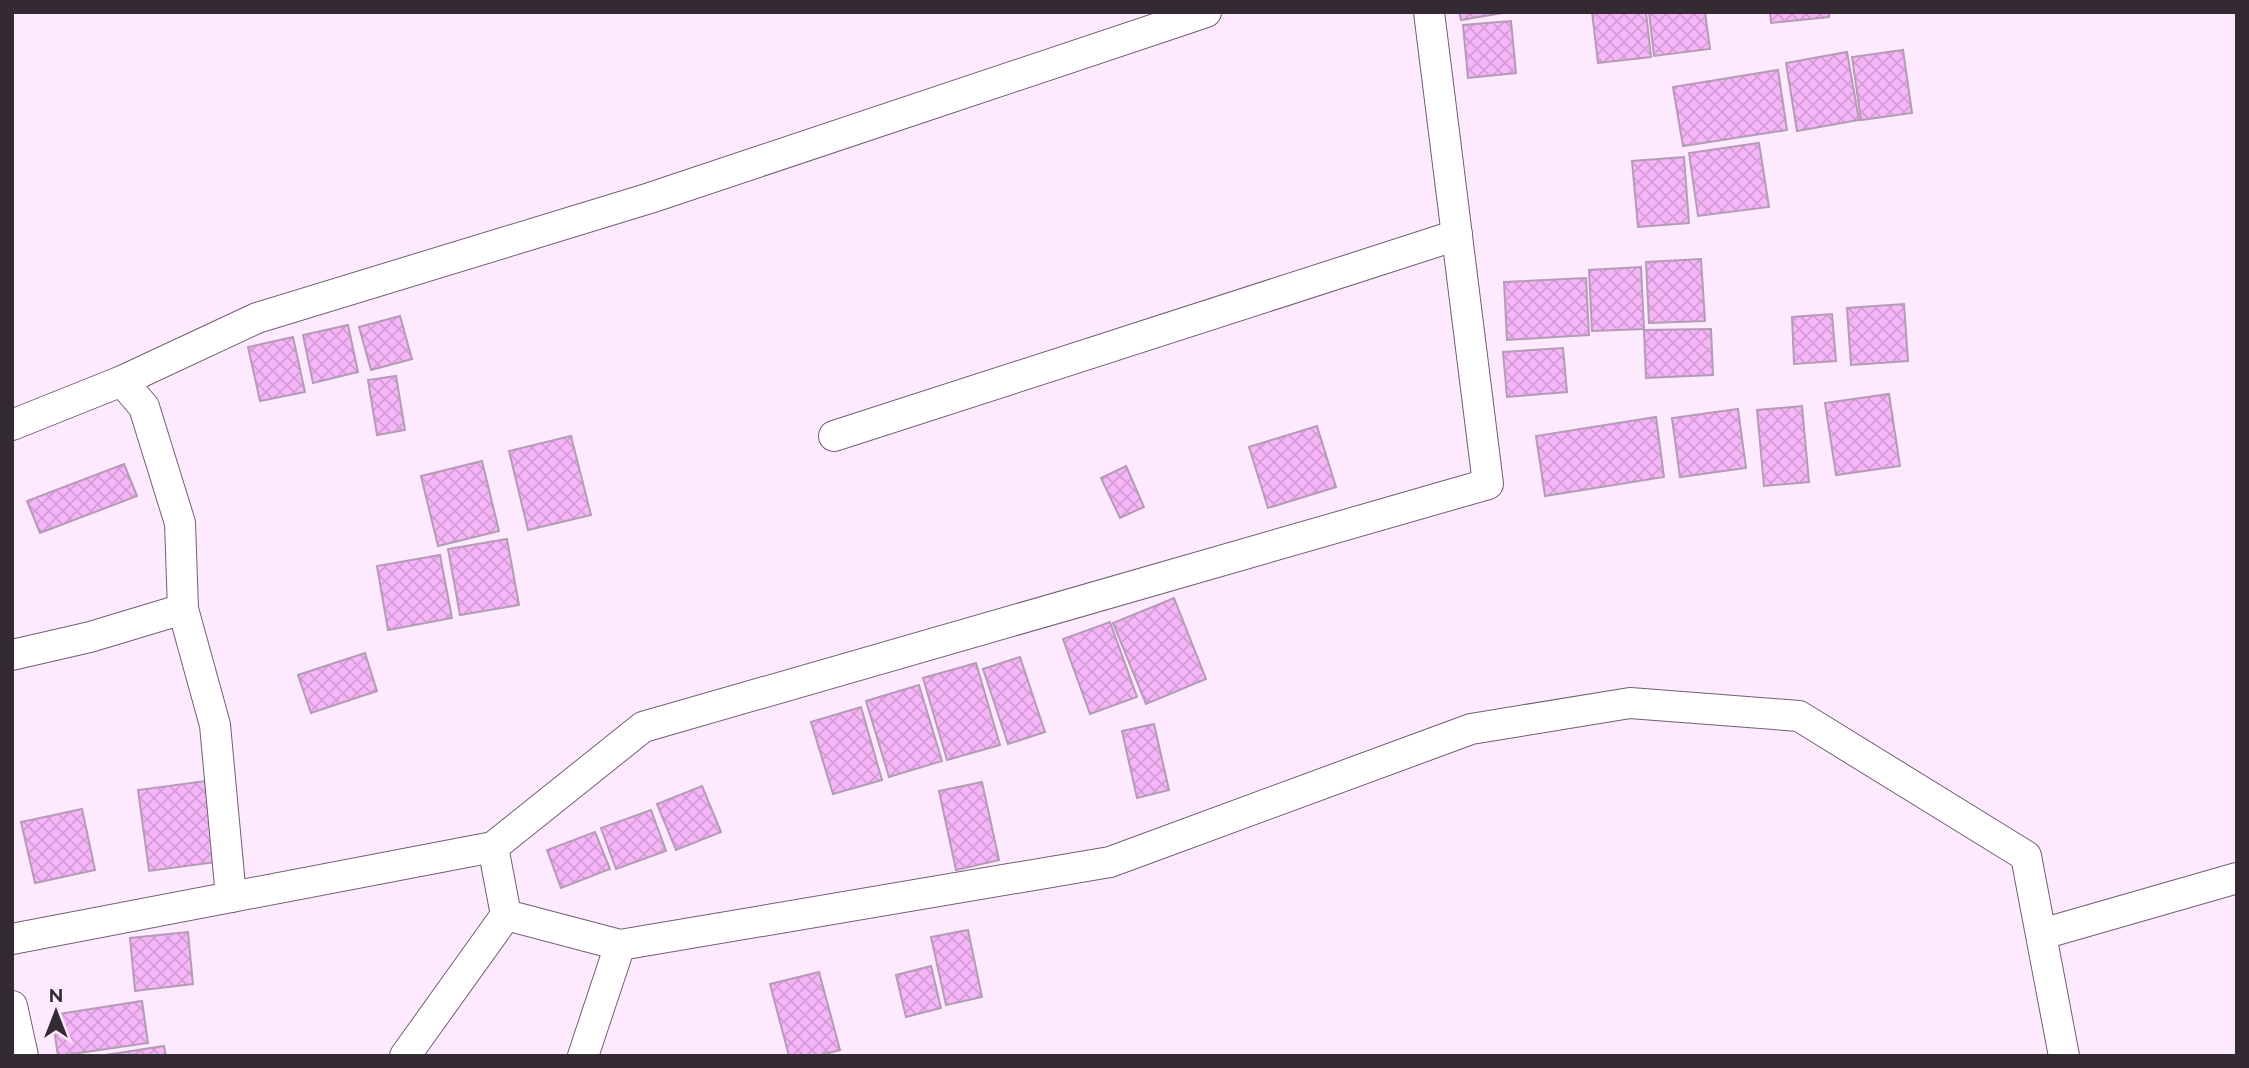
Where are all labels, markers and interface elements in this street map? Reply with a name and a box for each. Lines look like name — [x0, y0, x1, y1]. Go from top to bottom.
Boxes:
north arrow — [21, 977, 91, 1047]
text: N — [49, 984, 63, 1006]

